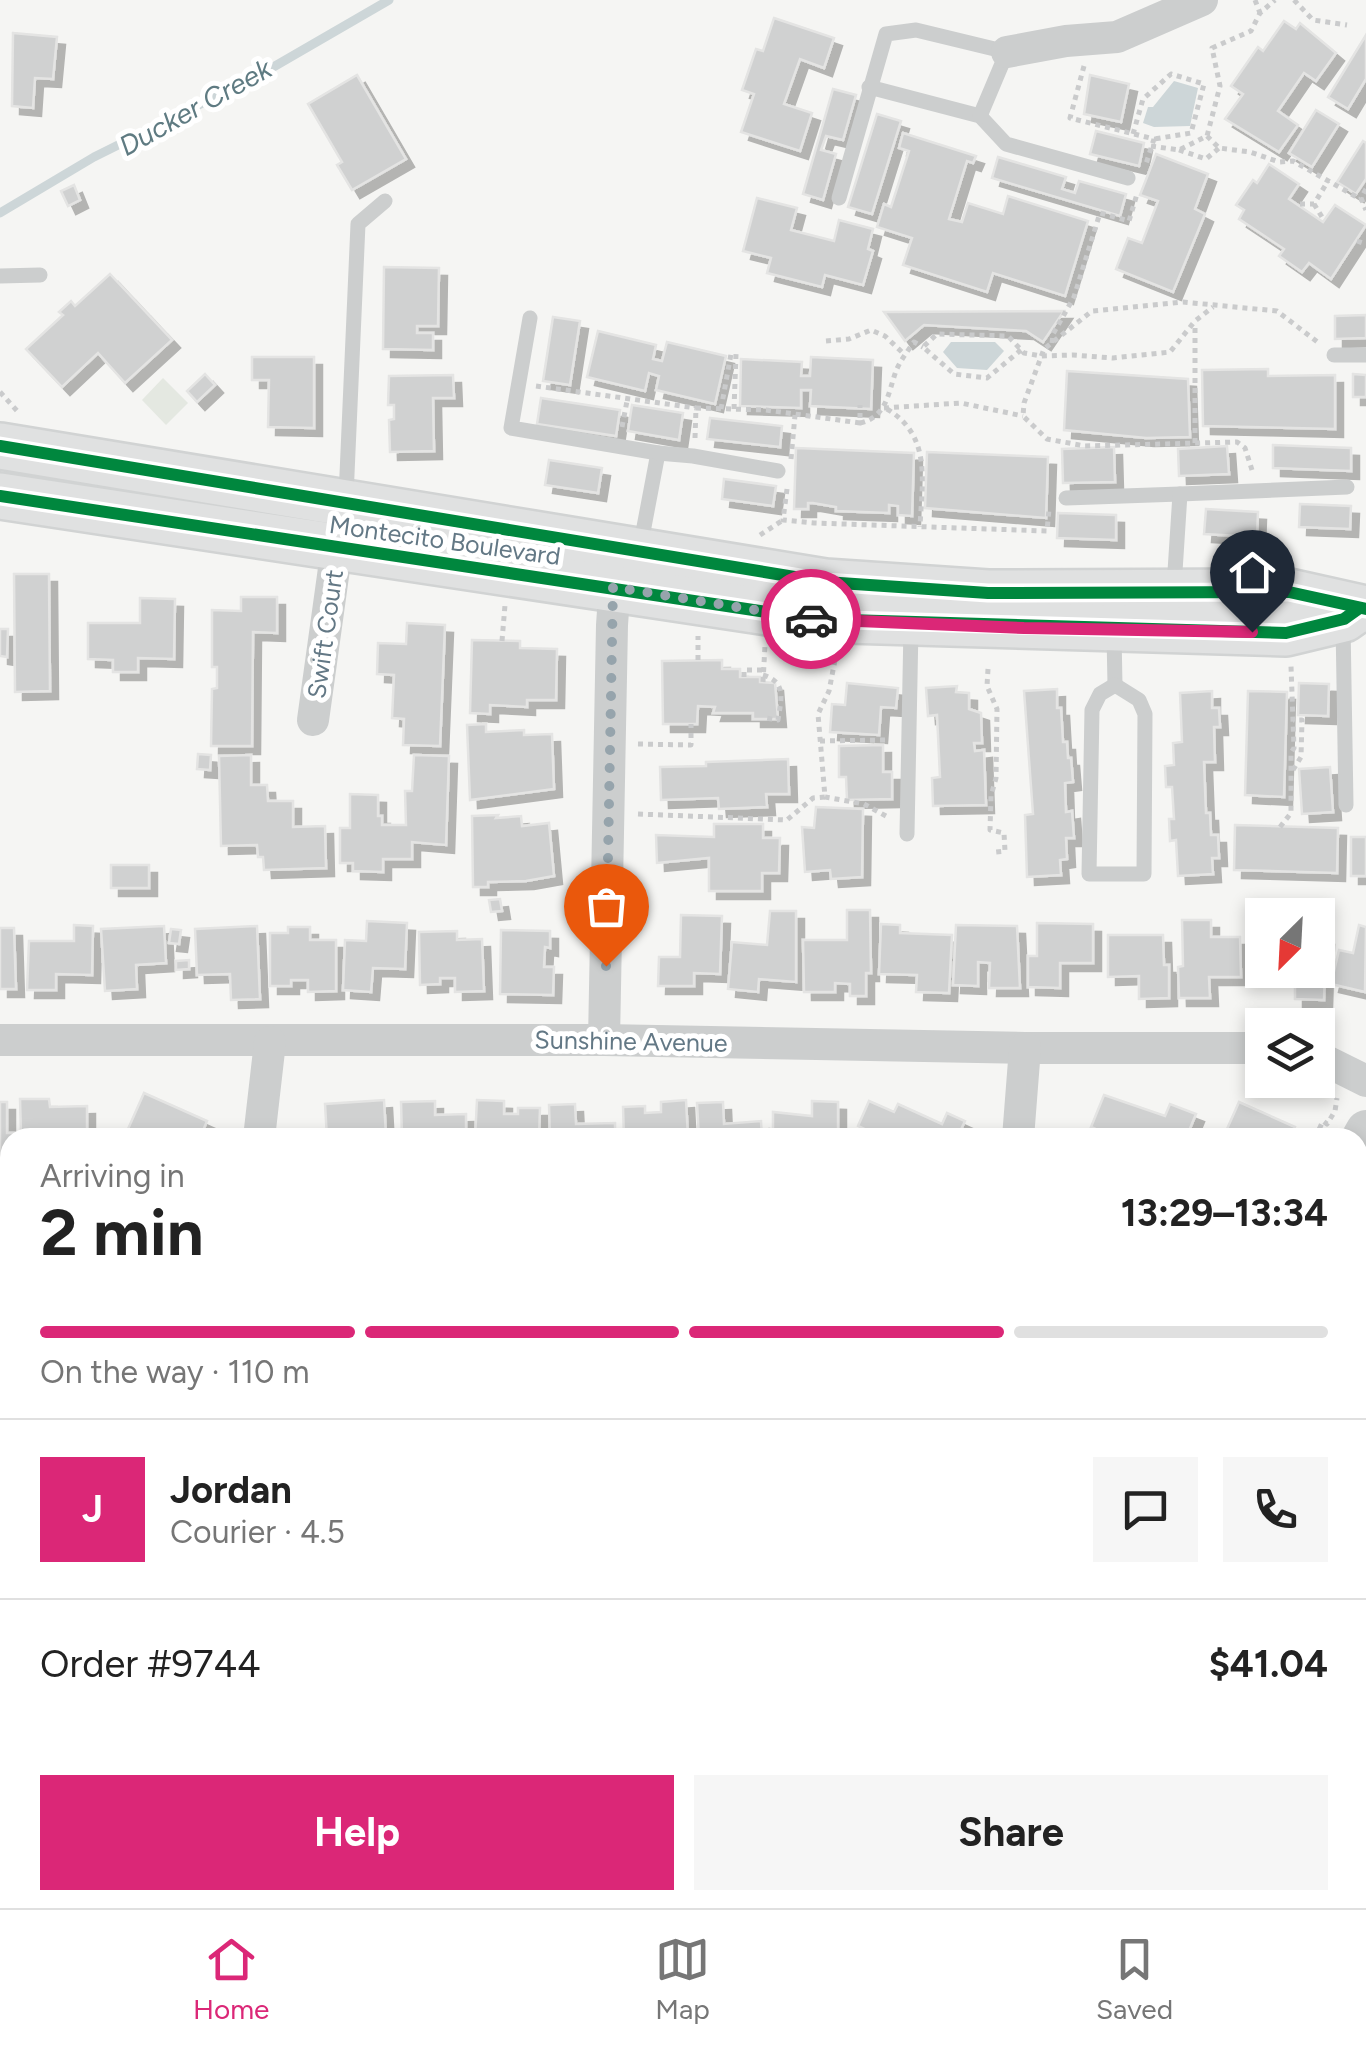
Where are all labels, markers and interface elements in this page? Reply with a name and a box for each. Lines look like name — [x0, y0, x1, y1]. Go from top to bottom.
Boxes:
water label: Ducker Creek — [113, 50, 278, 163]
street label: Montecito Boulevard — [327, 509, 563, 571]
pin — [1210, 530, 1295, 633]
icon: home — [1225, 545, 1280, 600]
street label: Swift Court — [301, 568, 349, 700]
courier — [761, 569, 861, 669]
icon: car — [784, 592, 839, 647]
pin — [564, 864, 649, 967]
icon: bag — [579, 879, 634, 934]
north arrow — [1245, 898, 1335, 988]
map controls — [1245, 898, 1335, 1098]
button: layers — [1245, 1008, 1335, 1098]
street label: Sunshine Avenue — [534, 1024, 728, 1058]
text: Arriving in — [40, 1157, 185, 1195]
text: 13:29–13:34 — [1121, 1190, 1328, 1236]
text: 2 min — [40, 1193, 204, 1271]
text: On the way · 110 m — [40, 1353, 310, 1391]
button: chat — [1093, 1457, 1198, 1562]
button: phone — [1223, 1457, 1328, 1562]
text: Jordan — [170, 1467, 292, 1513]
text: J — [82, 1486, 103, 1532]
text: Courier · 4.5 — [170, 1513, 345, 1551]
text: Order #9744 — [40, 1641, 261, 1687]
text: $41.04 — [1209, 1641, 1328, 1687]
button: Help — [40, 1775, 674, 1890]
button: Share — [694, 1775, 1328, 1890]
tab: Home — [193, 1932, 269, 2026]
tab: Map — [655, 1932, 710, 2026]
tab: Saved — [1096, 1932, 1173, 2026]

